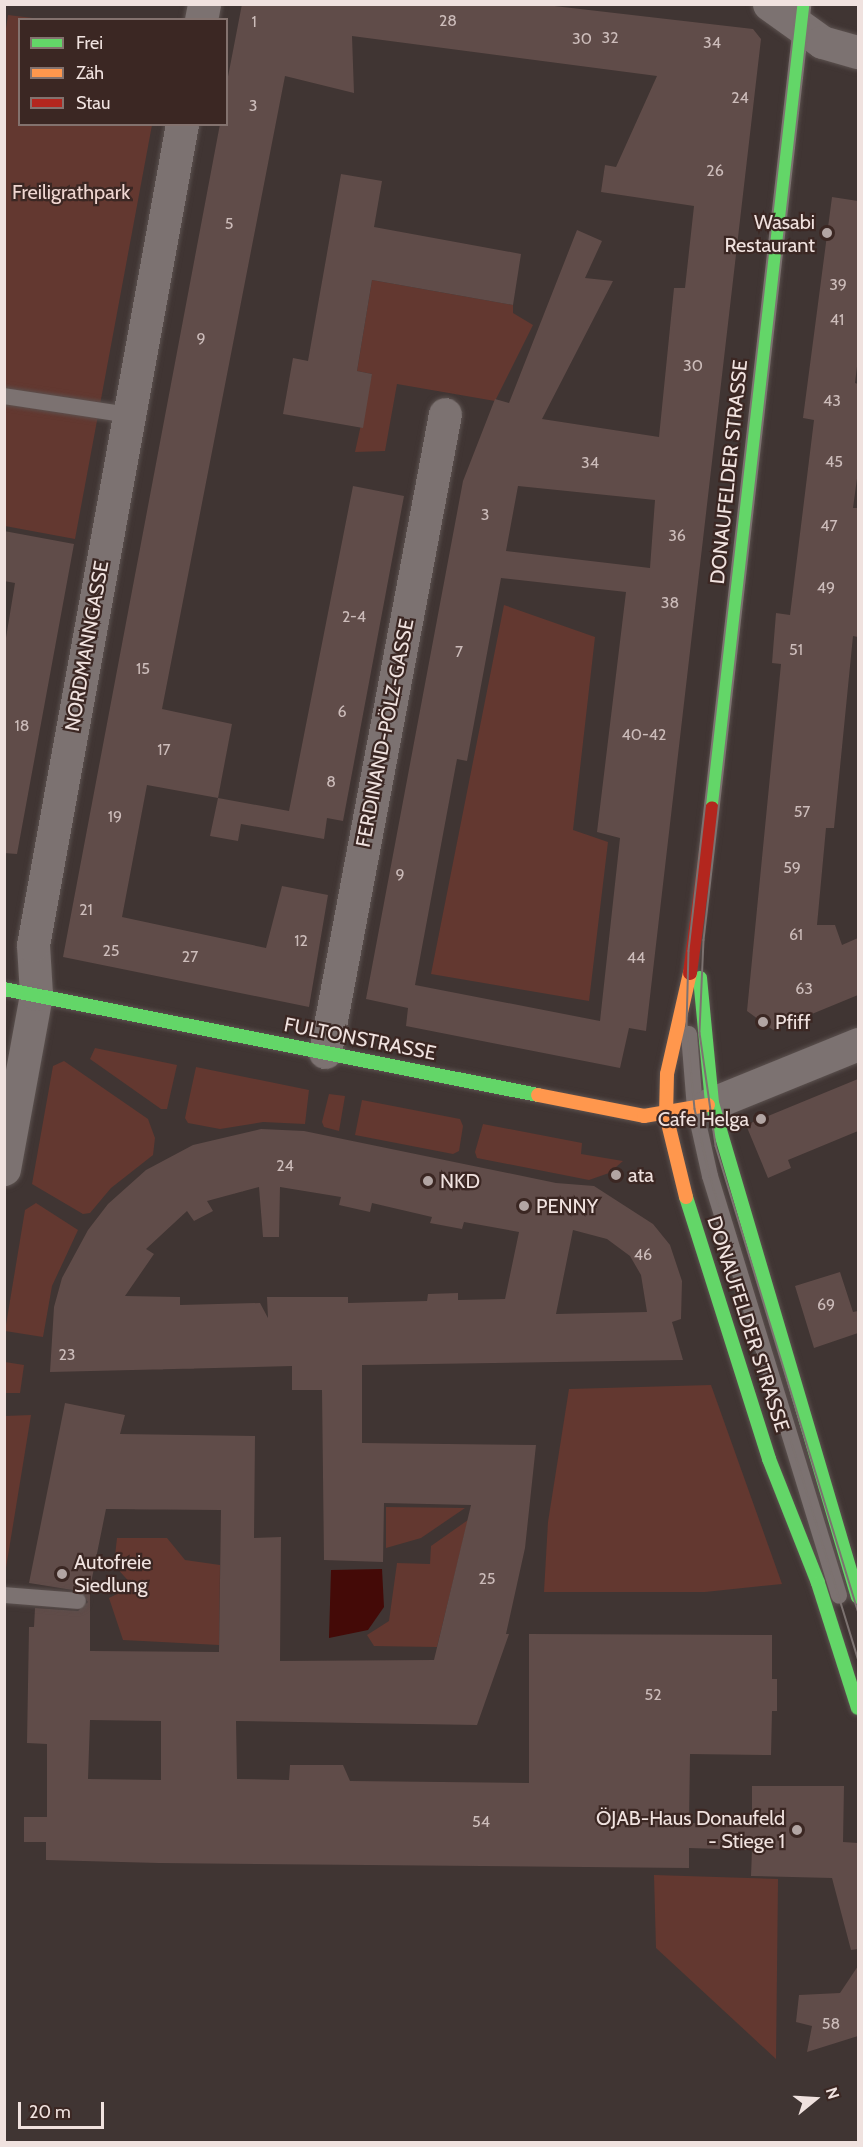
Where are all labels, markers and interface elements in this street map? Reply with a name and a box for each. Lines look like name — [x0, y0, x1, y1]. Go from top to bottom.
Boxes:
house number: 28 — [439, 11, 457, 31]
house number: 1 — [251, 12, 257, 32]
legend — [18, 18, 228, 126]
house number: 32 — [601, 28, 619, 48]
house number: 30 — [572, 29, 592, 49]
text: Frei — [76, 32, 103, 54]
house number: 34 — [703, 33, 721, 53]
text: Zäh — [76, 62, 104, 84]
house number: 24 — [731, 88, 749, 108]
text: Stau — [76, 92, 110, 114]
house number: 3 — [249, 96, 257, 116]
house number: 26 — [706, 161, 724, 181]
park label: Freiligrathpark — [12, 180, 130, 204]
place label: Wasabi Restaurant — [724, 210, 815, 257]
house number: 5 — [225, 214, 233, 234]
marker: Wasabi Restaurant — [820, 226, 834, 240]
house number: 39 — [829, 275, 847, 295]
house number: 41 — [830, 310, 844, 330]
house number: 9 — [196, 329, 206, 349]
house number: 30 — [683, 356, 703, 376]
street label: DONAUFELDER STRASSE — [705, 359, 753, 585]
house number: 43 — [823, 391, 841, 411]
house number: 45 — [825, 452, 843, 472]
house number: 34 — [581, 453, 599, 473]
house number: 3 — [481, 505, 489, 525]
house number: 47 — [820, 516, 838, 536]
house number: 36 — [668, 526, 686, 546]
street label: NORDMANNGASSE — [60, 559, 114, 733]
house number: 49 — [817, 578, 835, 598]
house number: 38 — [661, 593, 679, 613]
house number: 2-4 — [342, 607, 366, 627]
street label: FERDINAND-PÖLZ-GASSE — [351, 617, 419, 849]
house number: 51 — [789, 640, 803, 660]
house number: 7 — [455, 642, 463, 662]
house number: 15 — [136, 659, 150, 679]
house number: 6 — [337, 702, 347, 722]
house number: 18 — [15, 716, 29, 736]
house number: 40-42 — [622, 725, 666, 745]
house number: 17 — [157, 740, 171, 760]
house number: 8 — [326, 772, 336, 792]
house number: 57 — [794, 802, 810, 822]
house number: 19 — [108, 807, 122, 827]
house number: 59 — [783, 858, 801, 878]
house number: 9 — [395, 865, 405, 885]
house number: 21 — [79, 900, 93, 920]
house number: 61 — [789, 925, 803, 945]
house number: 12 — [294, 931, 308, 951]
house number: 25 — [102, 941, 120, 961]
house number: 27 — [182, 947, 198, 967]
house number: 44 — [627, 948, 645, 968]
house number: 63 — [795, 979, 813, 999]
place label: Pfiff — [775, 1010, 811, 1034]
street label: FULTONSTRASSE — [282, 1012, 438, 1066]
marker: Pfiff — [756, 1015, 770, 1029]
place label: Cafe Helga — [658, 1107, 749, 1131]
marker: Cafe Helga — [754, 1112, 768, 1126]
house number: 24 — [276, 1156, 294, 1176]
place label: ata — [628, 1163, 654, 1187]
marker: ata — [609, 1168, 623, 1182]
place label: NKD — [440, 1169, 480, 1193]
marker: NKD — [421, 1174, 435, 1188]
place label: PENNY — [536, 1194, 598, 1218]
marker: PENNY — [517, 1199, 531, 1213]
street label: DONAUFELDER STRASSE — [702, 1213, 794, 1435]
house number: 46 — [634, 1245, 652, 1265]
house number: 69 — [817, 1295, 835, 1315]
house number: 23 — [58, 1345, 76, 1365]
place label: Autofreie Siedlung — [74, 1550, 152, 1597]
marker: Autofreie Siedlung — [55, 1567, 69, 1581]
house number: 25 — [478, 1569, 496, 1589]
house number: 52 — [644, 1685, 662, 1705]
place label: ÖJAB-Haus Donaufeld - Stiege 1 — [596, 1806, 785, 1853]
house number: 54 — [472, 1812, 490, 1832]
marker: ÖJAB-Haus Donaufeld - Stiege 1 — [790, 1823, 804, 1837]
house number: 58 — [822, 2014, 840, 2034]
north arrow — [785, 2069, 845, 2129]
text: N — [822, 2085, 843, 2102]
scale bar — [21, 2090, 106, 2128]
text: 20 m — [29, 2101, 71, 2123]

